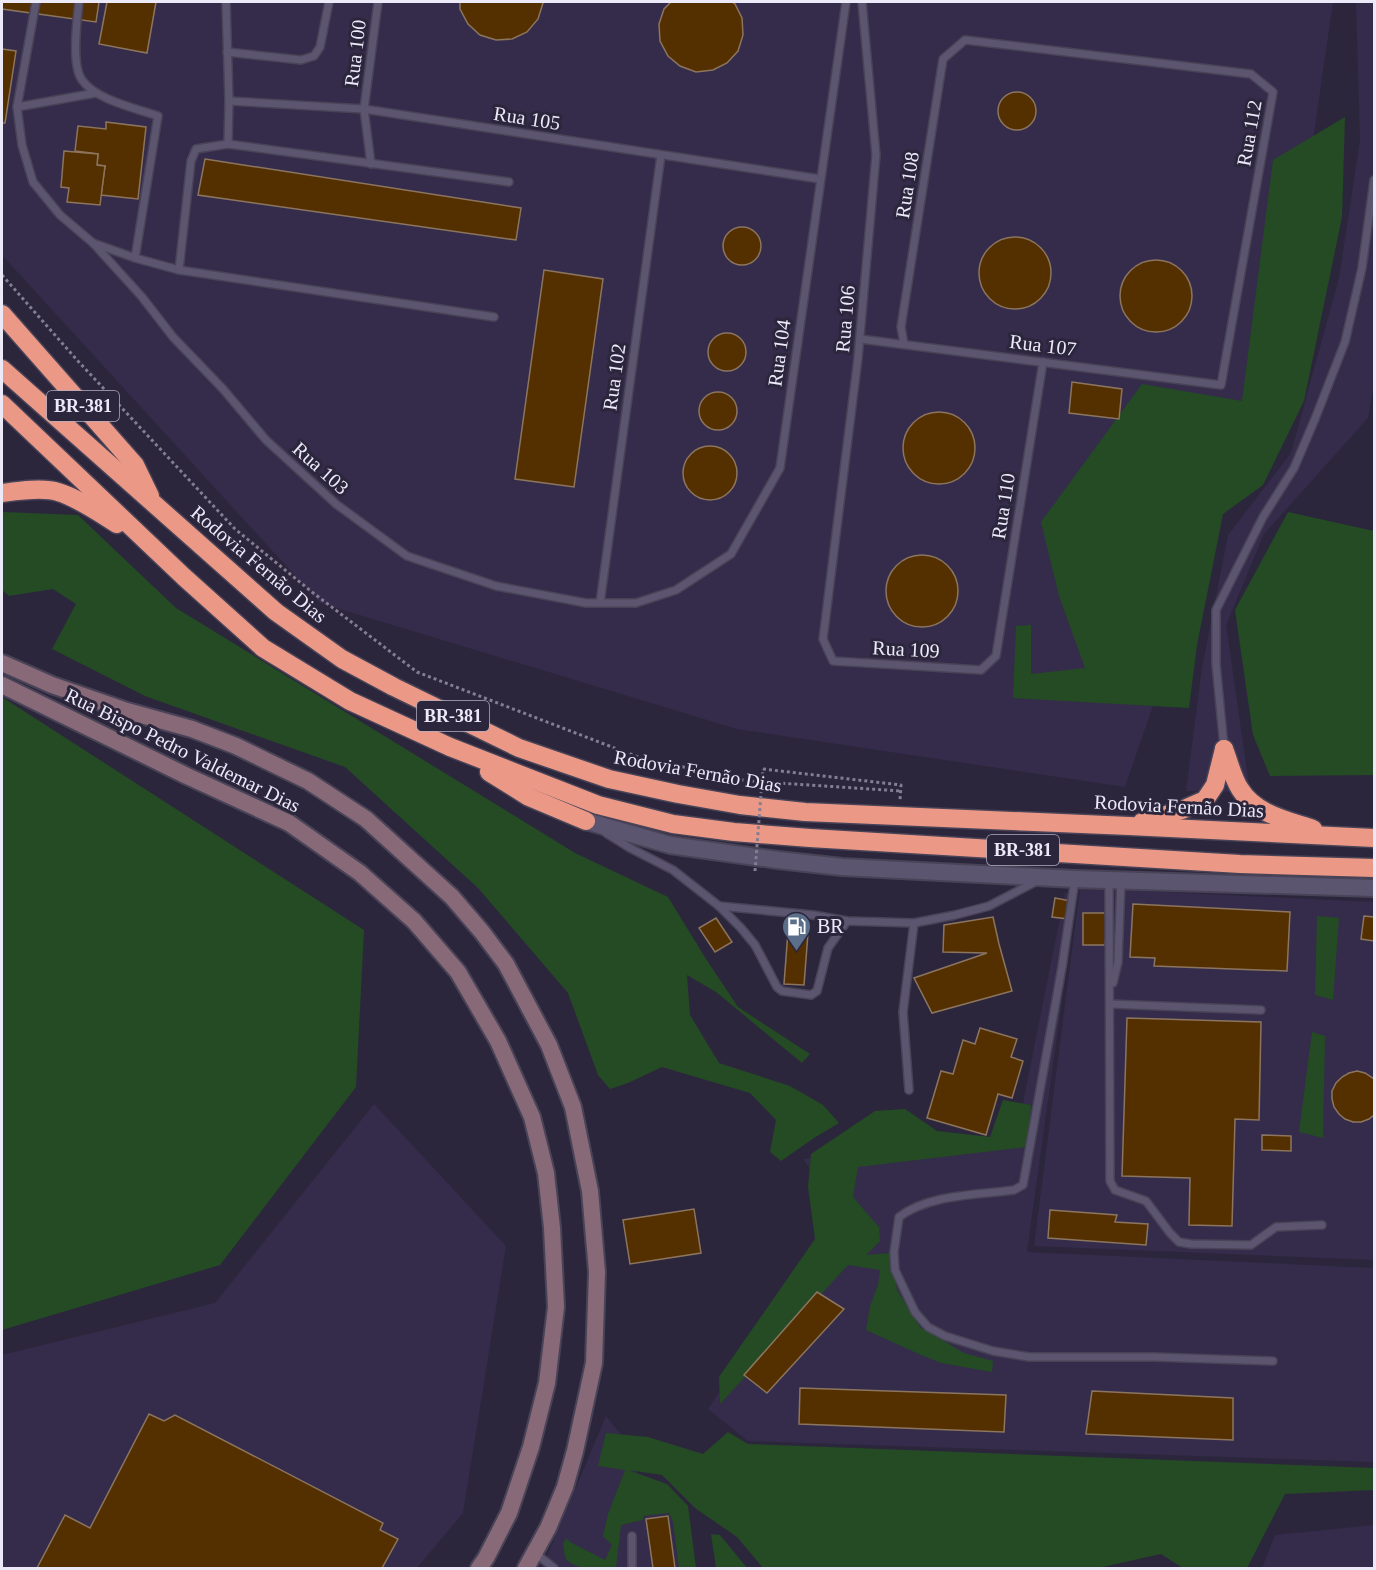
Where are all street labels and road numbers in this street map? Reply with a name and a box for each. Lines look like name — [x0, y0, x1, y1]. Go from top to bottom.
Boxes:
street label: Rua 100 — [340, 18, 370, 88]
street label: Rua 112 — [1232, 98, 1266, 168]
street label: Rua 105 — [492, 102, 562, 134]
street label: Rua 108 — [891, 150, 923, 220]
street label: Rua 106 — [831, 285, 859, 353]
street label: Rua 104 — [763, 318, 795, 388]
street label: Rua 107 — [1008, 330, 1078, 360]
street label: Rua 102 — [598, 342, 630, 412]
road number: BR-381 — [47, 391, 119, 421]
street label: Rua 103 — [289, 437, 353, 499]
street label: Rua 110 — [987, 471, 1019, 541]
street label: Rodovia Fernão Dias — [187, 501, 331, 627]
street label: Rua 109 — [872, 636, 940, 662]
street label: Rua Bispo Pedro Valdemar Dias — [62, 683, 304, 818]
road number: BR-381 — [417, 701, 489, 731]
street label: Rodovia Fernão Dias — [612, 745, 784, 797]
street label: Rodovia Fernão Dias — [1094, 791, 1265, 821]
road number: BR-381 — [987, 835, 1059, 865]

